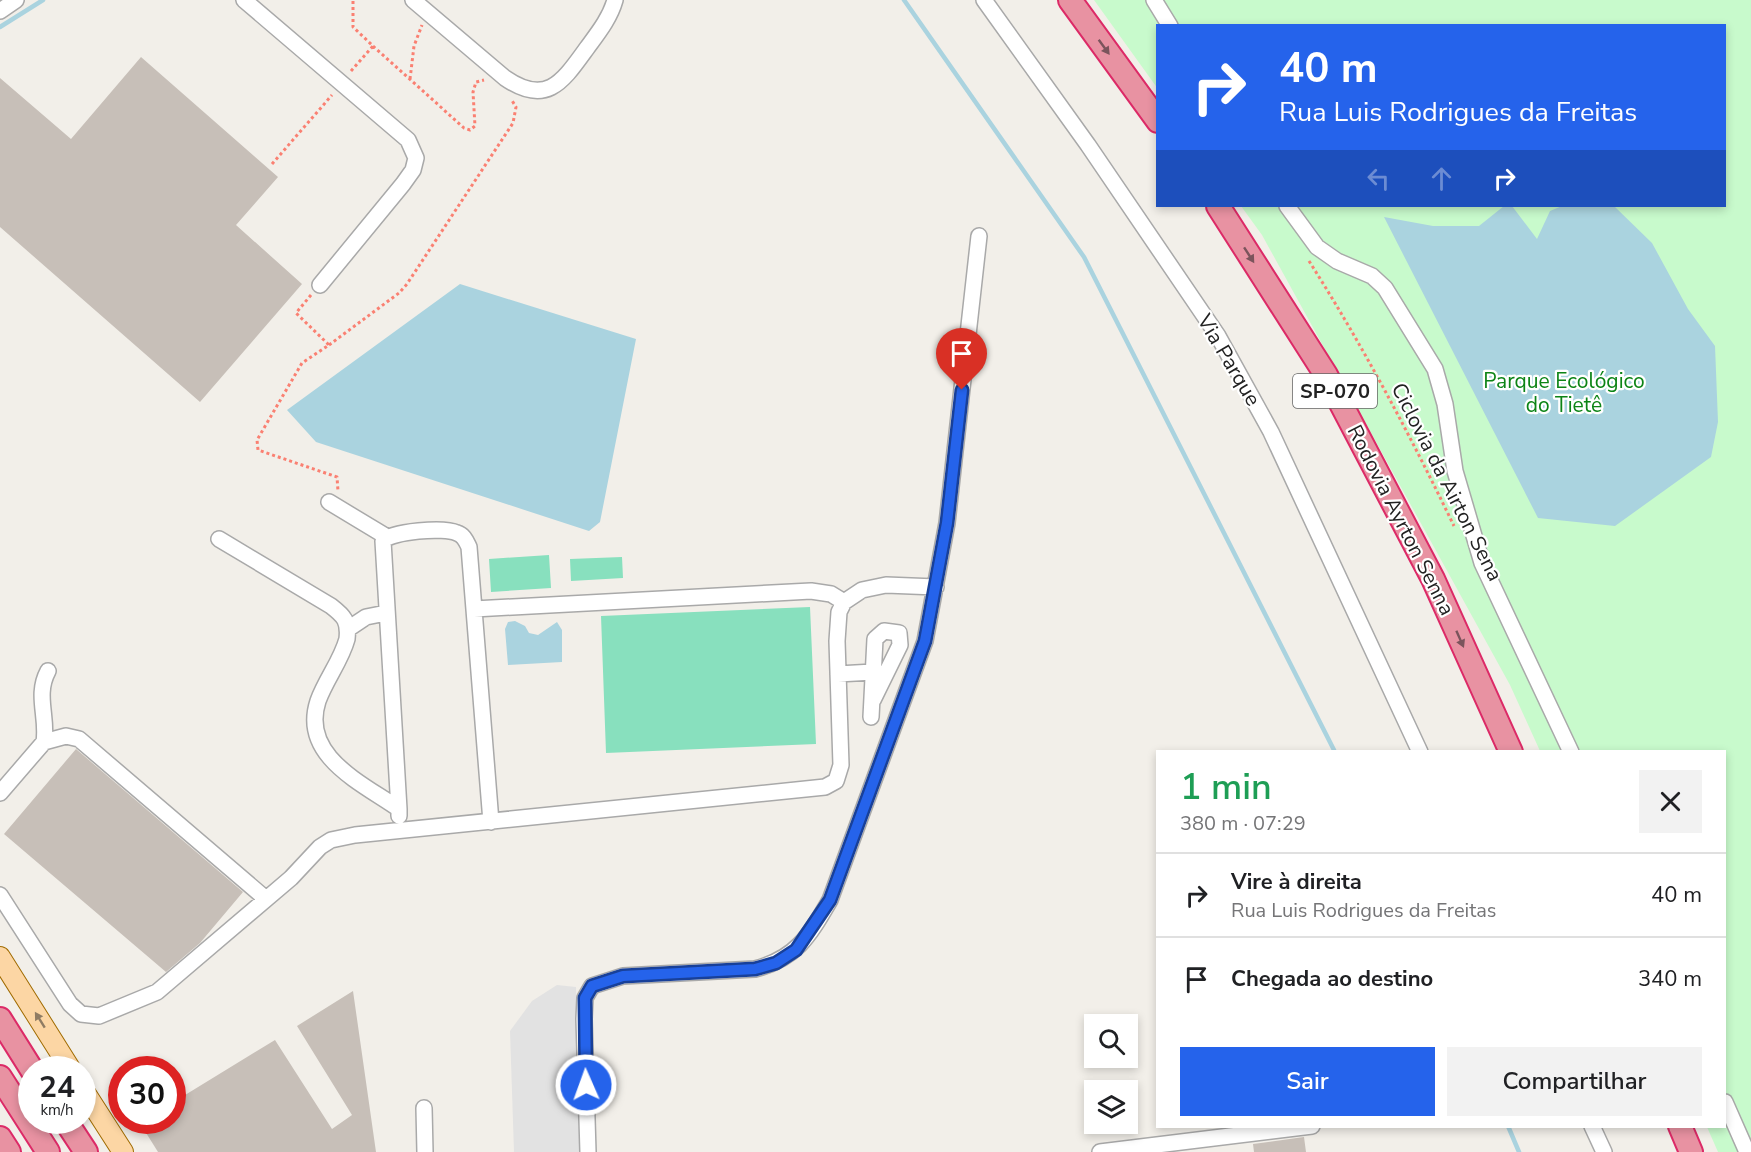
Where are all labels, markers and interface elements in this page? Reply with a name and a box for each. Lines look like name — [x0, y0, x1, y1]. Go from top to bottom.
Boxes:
one-way arrow — [1098, 39, 1110, 55]
text: 40 m — [1279, 40, 1378, 97]
icon: right — [1180, 48, 1258, 126]
text: Rua Luis Rodrigues da Freitas — [1279, 94, 1637, 131]
icon: left — [1362, 162, 1395, 195]
icon: ahead — [1425, 162, 1458, 195]
icon: right — [1488, 162, 1521, 195]
one-way arrow — [1244, 247, 1255, 263]
street label: Via Parque — [1190, 308, 1267, 411]
pin — [936, 328, 987, 390]
icon: arrive — [945, 337, 978, 370]
park label: Parque Ecológico do Tietê — [1483, 367, 1645, 419]
road number: SP-070 — [1293, 374, 1377, 408]
street label: Ciclovia da Airton Sena — [1385, 378, 1509, 586]
street label: Rodovia Ayrton Senna — [1341, 420, 1461, 620]
one-way arrow — [1455, 630, 1464, 647]
text: 1 min — [1180, 763, 1272, 812]
button: close — [1639, 770, 1702, 833]
text: 380 m · 07:29 — [1180, 810, 1306, 837]
text: Vire à direita — [1231, 867, 1362, 897]
icon: right — [1180, 879, 1213, 912]
text: 40 m — [1651, 880, 1702, 910]
text: Rua Luis Rodrigues da Freitas — [1231, 897, 1496, 924]
icon: arrive — [1180, 963, 1213, 996]
text: Chegada ao destino — [1231, 964, 1433, 994]
text: 340 m — [1638, 964, 1702, 994]
one-way arrow — [34, 1012, 45, 1028]
map controls — [1084, 1014, 1138, 1134]
button: search — [1084, 1014, 1138, 1068]
button: Sair — [1180, 1047, 1435, 1116]
button: Compartilhar — [1447, 1047, 1702, 1116]
position arrow — [554, 1053, 618, 1117]
speed limit sign: 30 — [108, 1056, 186, 1134]
text: 24 — [39, 1067, 75, 1108]
button: layers — [1084, 1080, 1138, 1134]
text: km/h — [40, 1100, 74, 1120]

